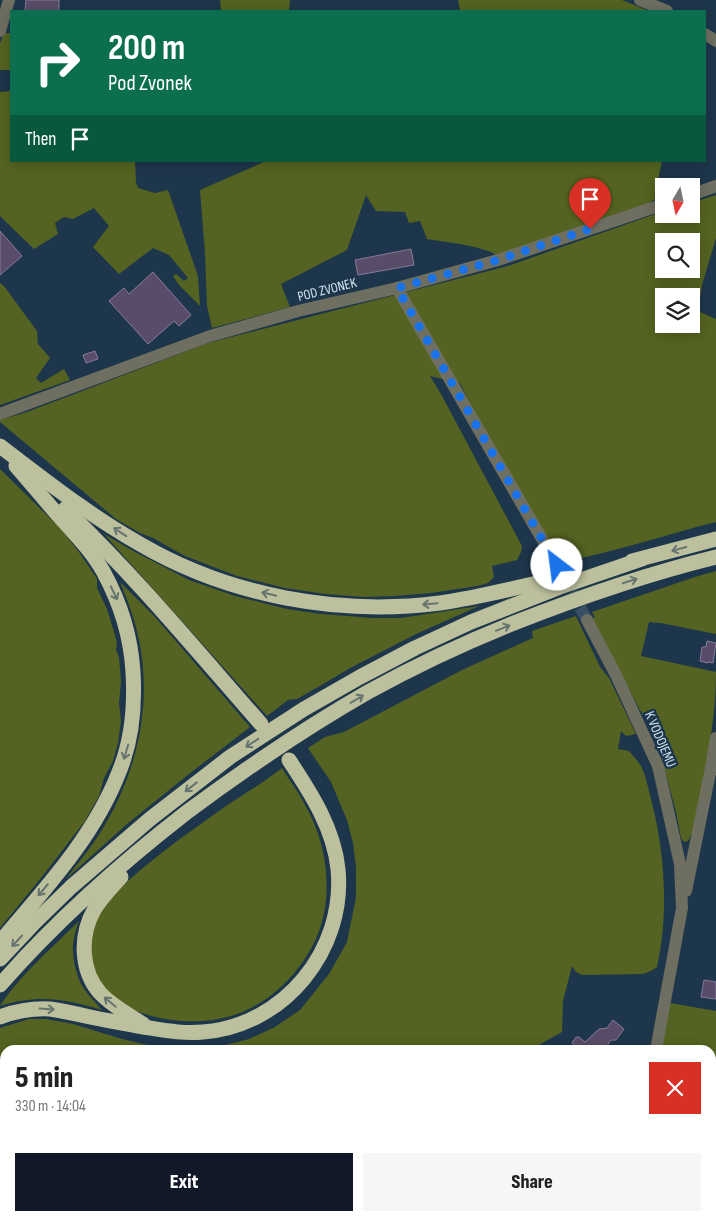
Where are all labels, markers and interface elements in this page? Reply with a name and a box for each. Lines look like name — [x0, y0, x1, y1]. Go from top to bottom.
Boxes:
text: 200 m — [108, 27, 185, 70]
icon: right — [25, 30, 90, 95]
text: Pod Zvonek — [108, 70, 192, 97]
icon: arrive — [66, 125, 94, 153]
text: Then — [25, 128, 56, 151]
pin — [569, 178, 611, 229]
north arrow — [655, 178, 700, 222]
map controls — [655, 178, 700, 333]
icon: arrive — [576, 185, 604, 213]
button: search — [655, 233, 700, 278]
street label: POD ZVONEK — [296, 274, 359, 305]
button: layers — [655, 288, 700, 333]
one-way arrow — [113, 527, 127, 537]
position arrow — [530, 538, 582, 590]
one-way arrow — [671, 545, 687, 554]
one-way arrow — [621, 576, 637, 586]
one-way arrow — [109, 585, 119, 600]
one-way arrow — [261, 589, 277, 598]
one-way arrow — [422, 599, 438, 609]
one-way arrow — [495, 622, 510, 632]
one-way arrow — [350, 694, 364, 704]
street label: K VODOJEMU — [641, 709, 680, 770]
one-way arrow — [246, 738, 260, 748]
one-way arrow — [120, 743, 130, 759]
one-way arrow — [184, 782, 198, 792]
one-way arrow — [38, 883, 49, 896]
one-way arrow — [11, 934, 23, 947]
one-way arrow — [104, 997, 117, 1008]
one-way arrow — [39, 1004, 55, 1014]
text: 5 min — [15, 1060, 73, 1096]
button: close — [649, 1062, 701, 1114]
text: 330 m · 14:04 — [15, 1097, 86, 1116]
button: Exit — [15, 1153, 353, 1211]
button: Share — [363, 1153, 701, 1211]

